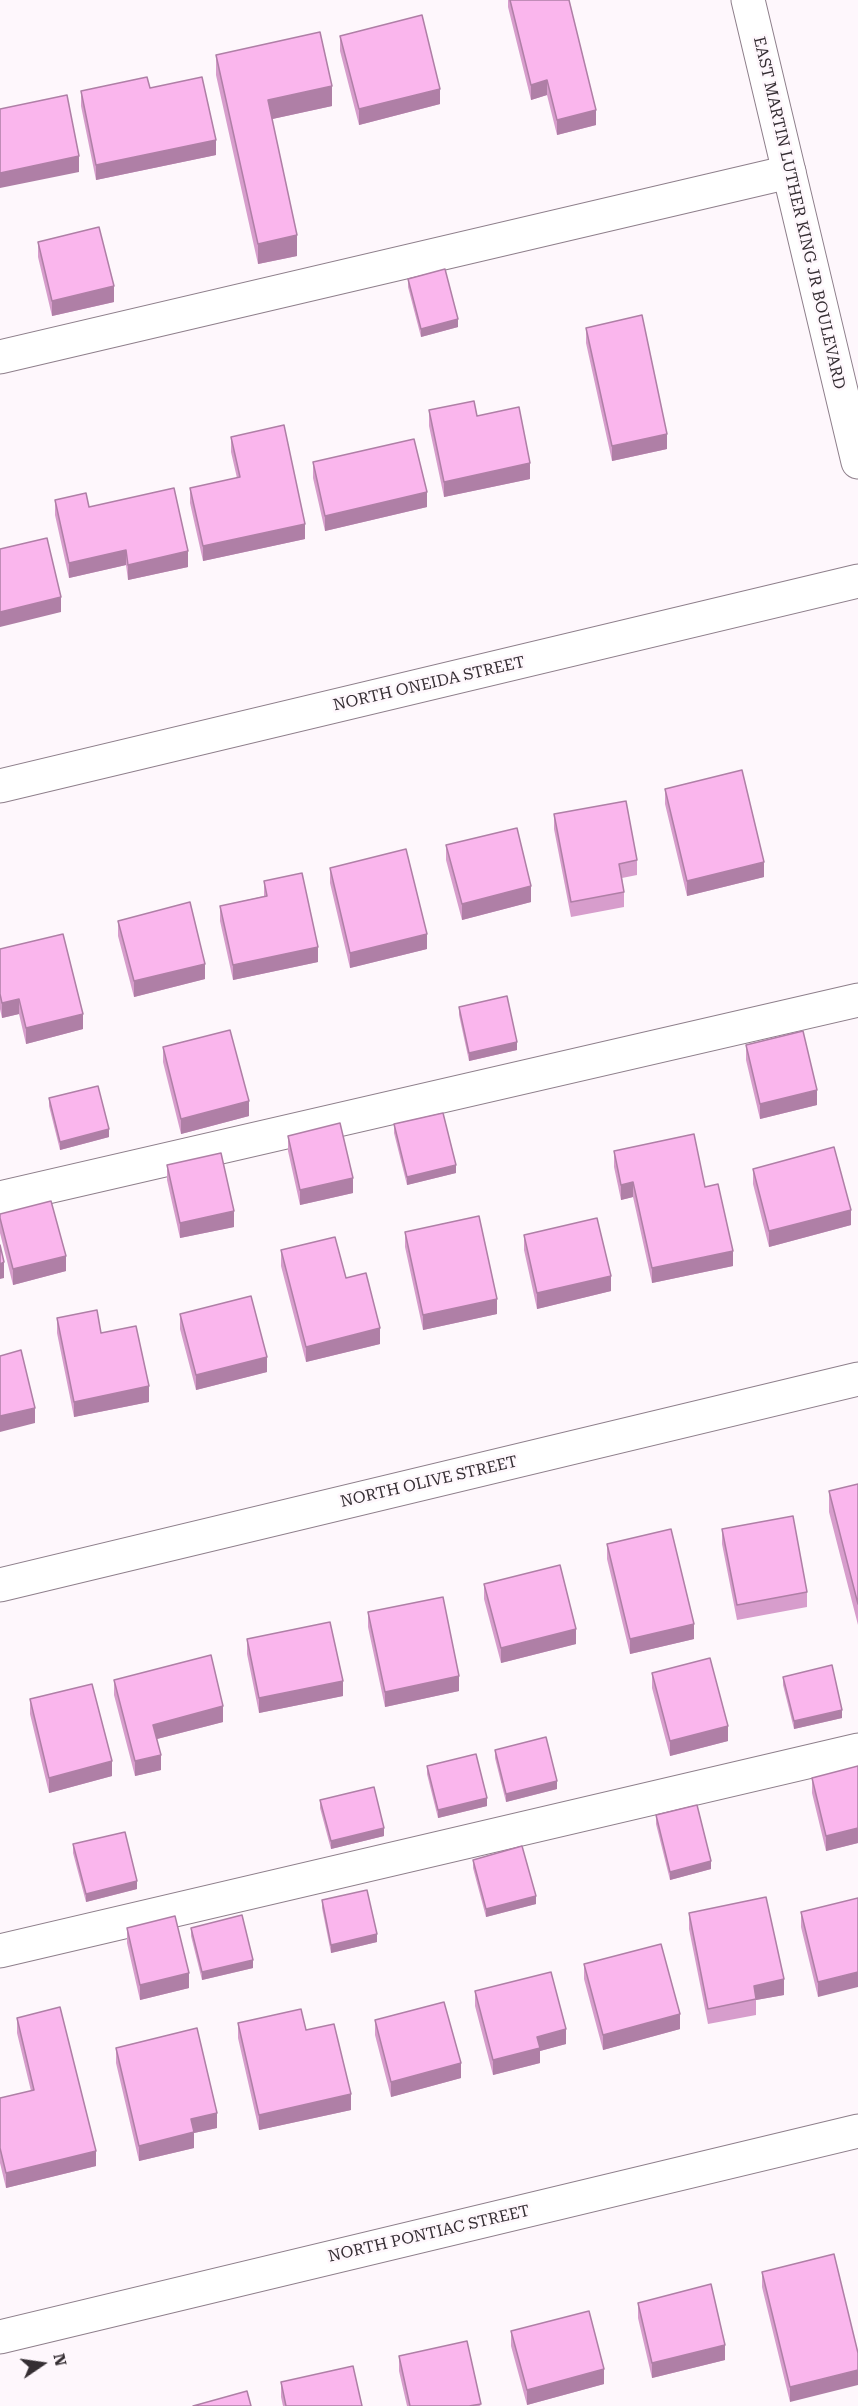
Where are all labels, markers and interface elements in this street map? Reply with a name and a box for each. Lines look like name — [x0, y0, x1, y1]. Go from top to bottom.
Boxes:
street label: EAST MARTIN LUTHER KING JR BOULEVARD — [749, 35, 849, 391]
street label: NORTH ONEIDA STREET — [331, 653, 527, 715]
street label: NORTH OLIVE STREET — [339, 1452, 519, 1512]
street label: NORTH PONTIAC STREET — [326, 2201, 532, 2267]
north arrow — [12, 2334, 72, 2394]
text: N — [49, 2352, 71, 2368]

